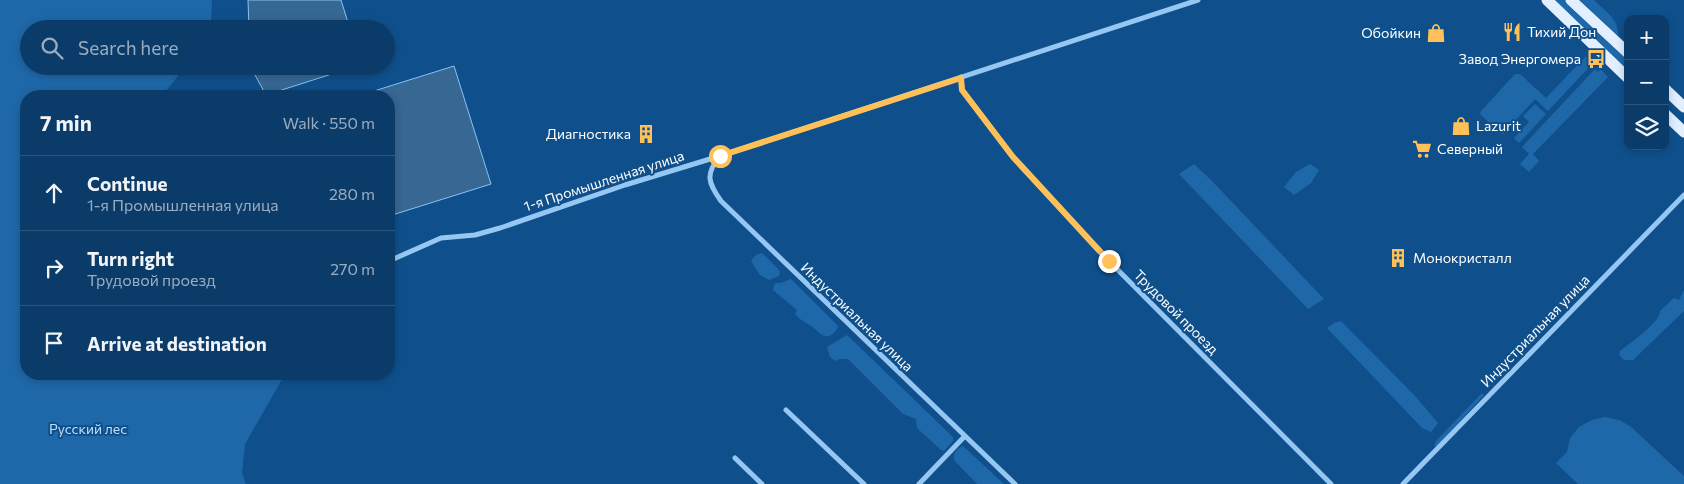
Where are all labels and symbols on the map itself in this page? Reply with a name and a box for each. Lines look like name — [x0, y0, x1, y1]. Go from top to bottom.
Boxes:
restaurant icon: Тихий Дон — [1501, 21, 1523, 43]
shop icon: Обойкин — [1425, 22, 1447, 44]
place label: Тихий Дон — [1527, 23, 1596, 40]
place label: Обойкин — [1361, 24, 1421, 41]
bus stop icon: Завод Энергомера — [1585, 48, 1607, 70]
place label: Завод Энергомера — [1459, 50, 1581, 67]
shop icon: Lazurit — [1450, 115, 1472, 137]
place label: Lazurit — [1476, 117, 1521, 134]
building icon: Диагностика — [635, 123, 657, 145]
place label: Диагностика — [546, 125, 631, 142]
supermarket icon: Северный — [1411, 138, 1433, 160]
place label: Северный — [1437, 140, 1503, 157]
route start — [709, 145, 732, 168]
street label: 1-я Промышленная улица — [521, 147, 686, 215]
building icon: Монокристалл — [1387, 247, 1409, 269]
place label: Монокристалл — [1413, 249, 1512, 266]
route end — [1098, 250, 1121, 273]
street label: Индустриальная улица — [798, 259, 917, 375]
street label: Трудовой проезд — [1131, 266, 1222, 357]
street label: Индустриальная улица — [1477, 271, 1593, 390]
park label: Русский лес — [49, 420, 127, 437]

